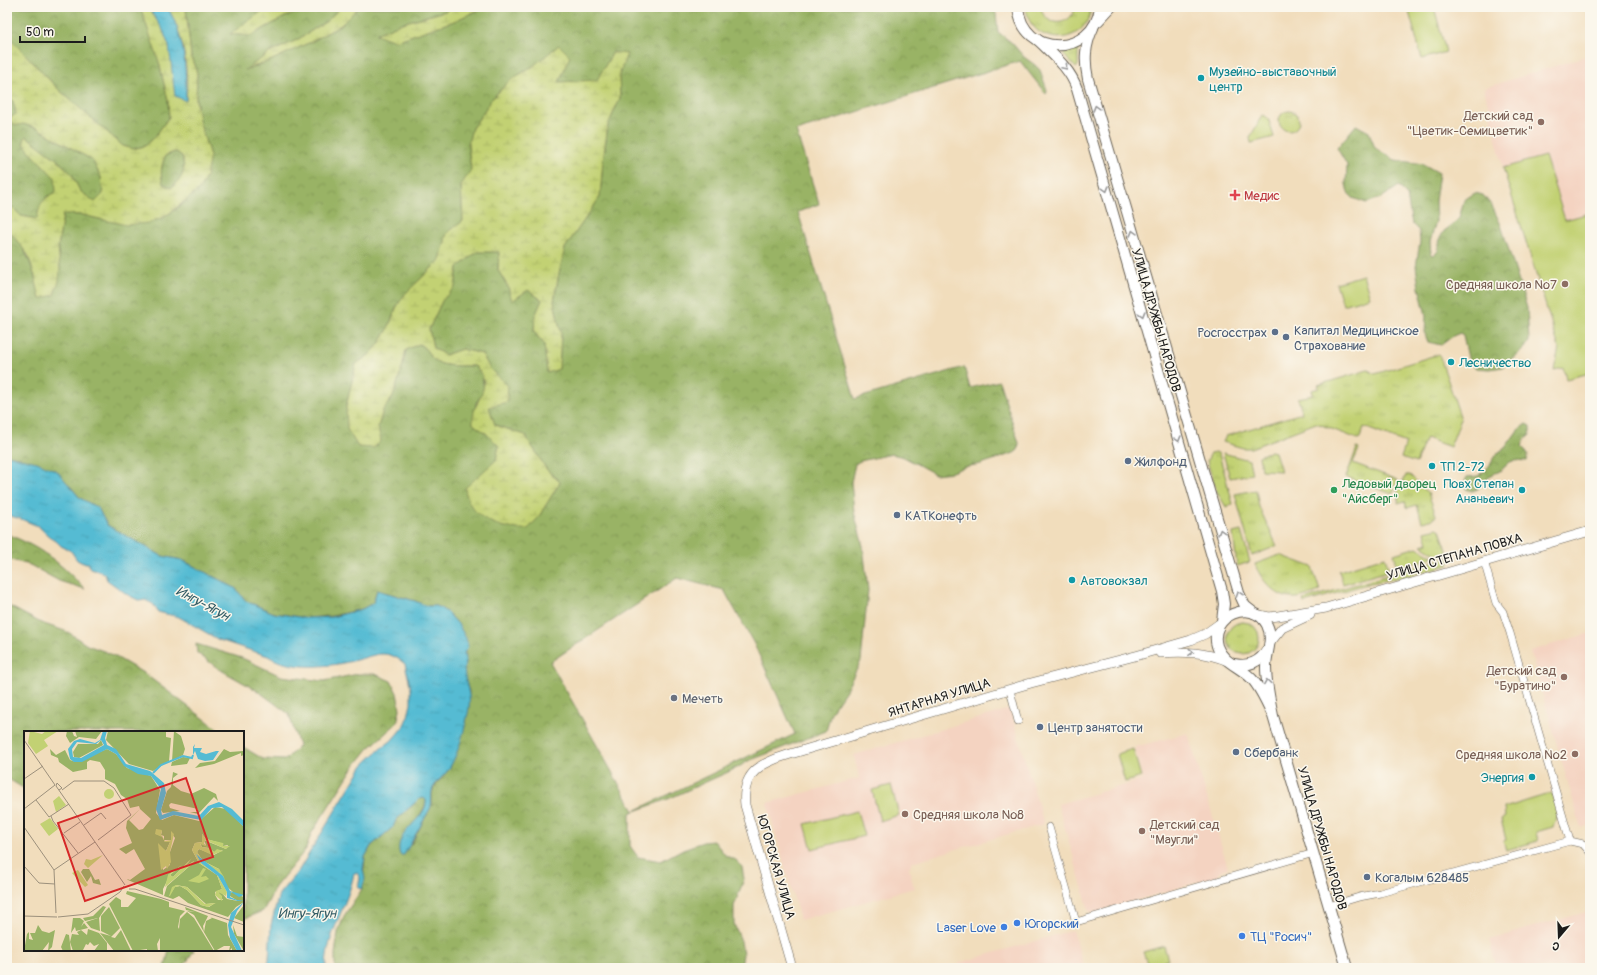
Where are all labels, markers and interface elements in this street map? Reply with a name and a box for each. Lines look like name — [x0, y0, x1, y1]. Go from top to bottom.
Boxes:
scale bar — [20, 18, 85, 44]
text: 50 m — [26, 25, 54, 40]
one-way arrow — [1060, 62, 1067, 69]
place label: Музейно-выставочный центр — [1209, 64, 1337, 95]
marker: Музейно-выставочный центр — [1196, 73, 1206, 83]
one-way arrow — [1092, 105, 1101, 112]
place label: Детский сад "Цветик-Семицветик" — [1407, 108, 1533, 139]
marker: Детский сад "Цветик-Семицветик" — [1536, 117, 1546, 127]
one-way arrow — [1101, 185, 1110, 192]
place label: Медис — [1244, 188, 1280, 204]
marker: Медис — [1229, 189, 1241, 201]
one-way arrow — [1129, 230, 1138, 237]
street label: УЛИЦА ДРУЖБЫ НАРОДОВ — [1128, 247, 1184, 394]
place label: Средняя школа №7 — [1446, 277, 1557, 293]
marker: Средняя школа №7 — [1560, 279, 1570, 289]
one-way arrow — [1137, 310, 1146, 317]
place label: Капитал Медицинское Страхование — [1294, 323, 1419, 354]
place label: Росгосстрах — [1197, 325, 1267, 341]
marker: Росгосстрах — [1270, 327, 1280, 337]
marker: Капитал Медицинское Страхование — [1281, 332, 1291, 342]
place label: Лесничество — [1458, 355, 1531, 371]
marker: Лесничество — [1446, 357, 1456, 367]
one-way arrow — [1173, 435, 1182, 442]
place label: Жилфонд — [1134, 454, 1187, 470]
marker: Жилфонд — [1123, 456, 1133, 466]
place label: ТП 2-72 — [1440, 459, 1485, 475]
marker: ТП 2-72 — [1427, 461, 1437, 471]
place label: Ледовый дворец "Айсберг" — [1341, 476, 1437, 507]
place label: Повх Степан Ананьевич — [1443, 476, 1514, 507]
marker: Ледовый дворец "Айсберг" — [1329, 485, 1339, 495]
marker: Повх Степан Ананьевич — [1517, 485, 1527, 495]
place label: КАТКонефть — [905, 508, 977, 524]
marker: КАТКонефть — [892, 510, 902, 520]
one-way arrow — [1217, 529, 1226, 536]
street label: УЛИЦА СТЕПАНА ПОВХА — [1385, 530, 1525, 584]
place label: Автовокзал — [1080, 573, 1148, 589]
marker: Автовокзал — [1067, 575, 1077, 585]
water label: Ингу-Ягун — [173, 582, 234, 625]
one-way arrow — [1235, 590, 1244, 597]
one-way arrow — [1188, 647, 1194, 656]
place label: Детский сад "Буратино" — [1486, 663, 1556, 694]
marker: Детский сад "Буратино" — [1559, 672, 1569, 682]
street label: ЯНТАРНАЯ УЛИЦА — [886, 675, 993, 721]
one-way arrow — [1263, 679, 1272, 685]
place label: Мечеть — [682, 691, 723, 707]
marker: Мечеть — [669, 693, 679, 703]
place label: Центр занятости — [1048, 720, 1143, 736]
marker: Центр занятости — [1035, 722, 1045, 732]
inset map — [24, 731, 244, 951]
place label: Сбербанк — [1244, 745, 1299, 761]
marker: Сбербанк — [1231, 747, 1241, 757]
place label: Средняя школа №2 — [1455, 747, 1567, 763]
marker: Средняя школа №2 — [1570, 749, 1580, 759]
street label: УЛИЦА ДРУЖБЫ НАРОДОВ — [1294, 765, 1350, 912]
place label: Энергия — [1481, 770, 1524, 786]
marker: Энергия — [1527, 772, 1537, 782]
place label: Средняя школа №8 — [913, 807, 1024, 823]
marker: Средняя школа №8 — [900, 809, 910, 819]
street label: ЮГОРСКАЯ УЛИЦА — [754, 813, 799, 922]
place label: Детский сад "Маугли" — [1149, 817, 1220, 848]
marker: Детский сад "Маугли" — [1137, 826, 1147, 836]
place label: Когалым 628485 — [1375, 870, 1469, 886]
marker: Когалым 628485 — [1362, 872, 1372, 882]
water label: Ингу-Ягун — [278, 905, 338, 922]
place label: Югорский — [1025, 916, 1079, 932]
north arrow — [1539, 917, 1579, 957]
marker: Югорский — [1012, 918, 1022, 928]
place label: Laser Love — [936, 920, 997, 936]
marker: Laser Love — [999, 922, 1009, 932]
place label: ТЦ "Росич" — [1250, 929, 1312, 945]
marker: ТЦ "Росич" — [1237, 931, 1247, 941]
text: С — [1550, 939, 1561, 953]

